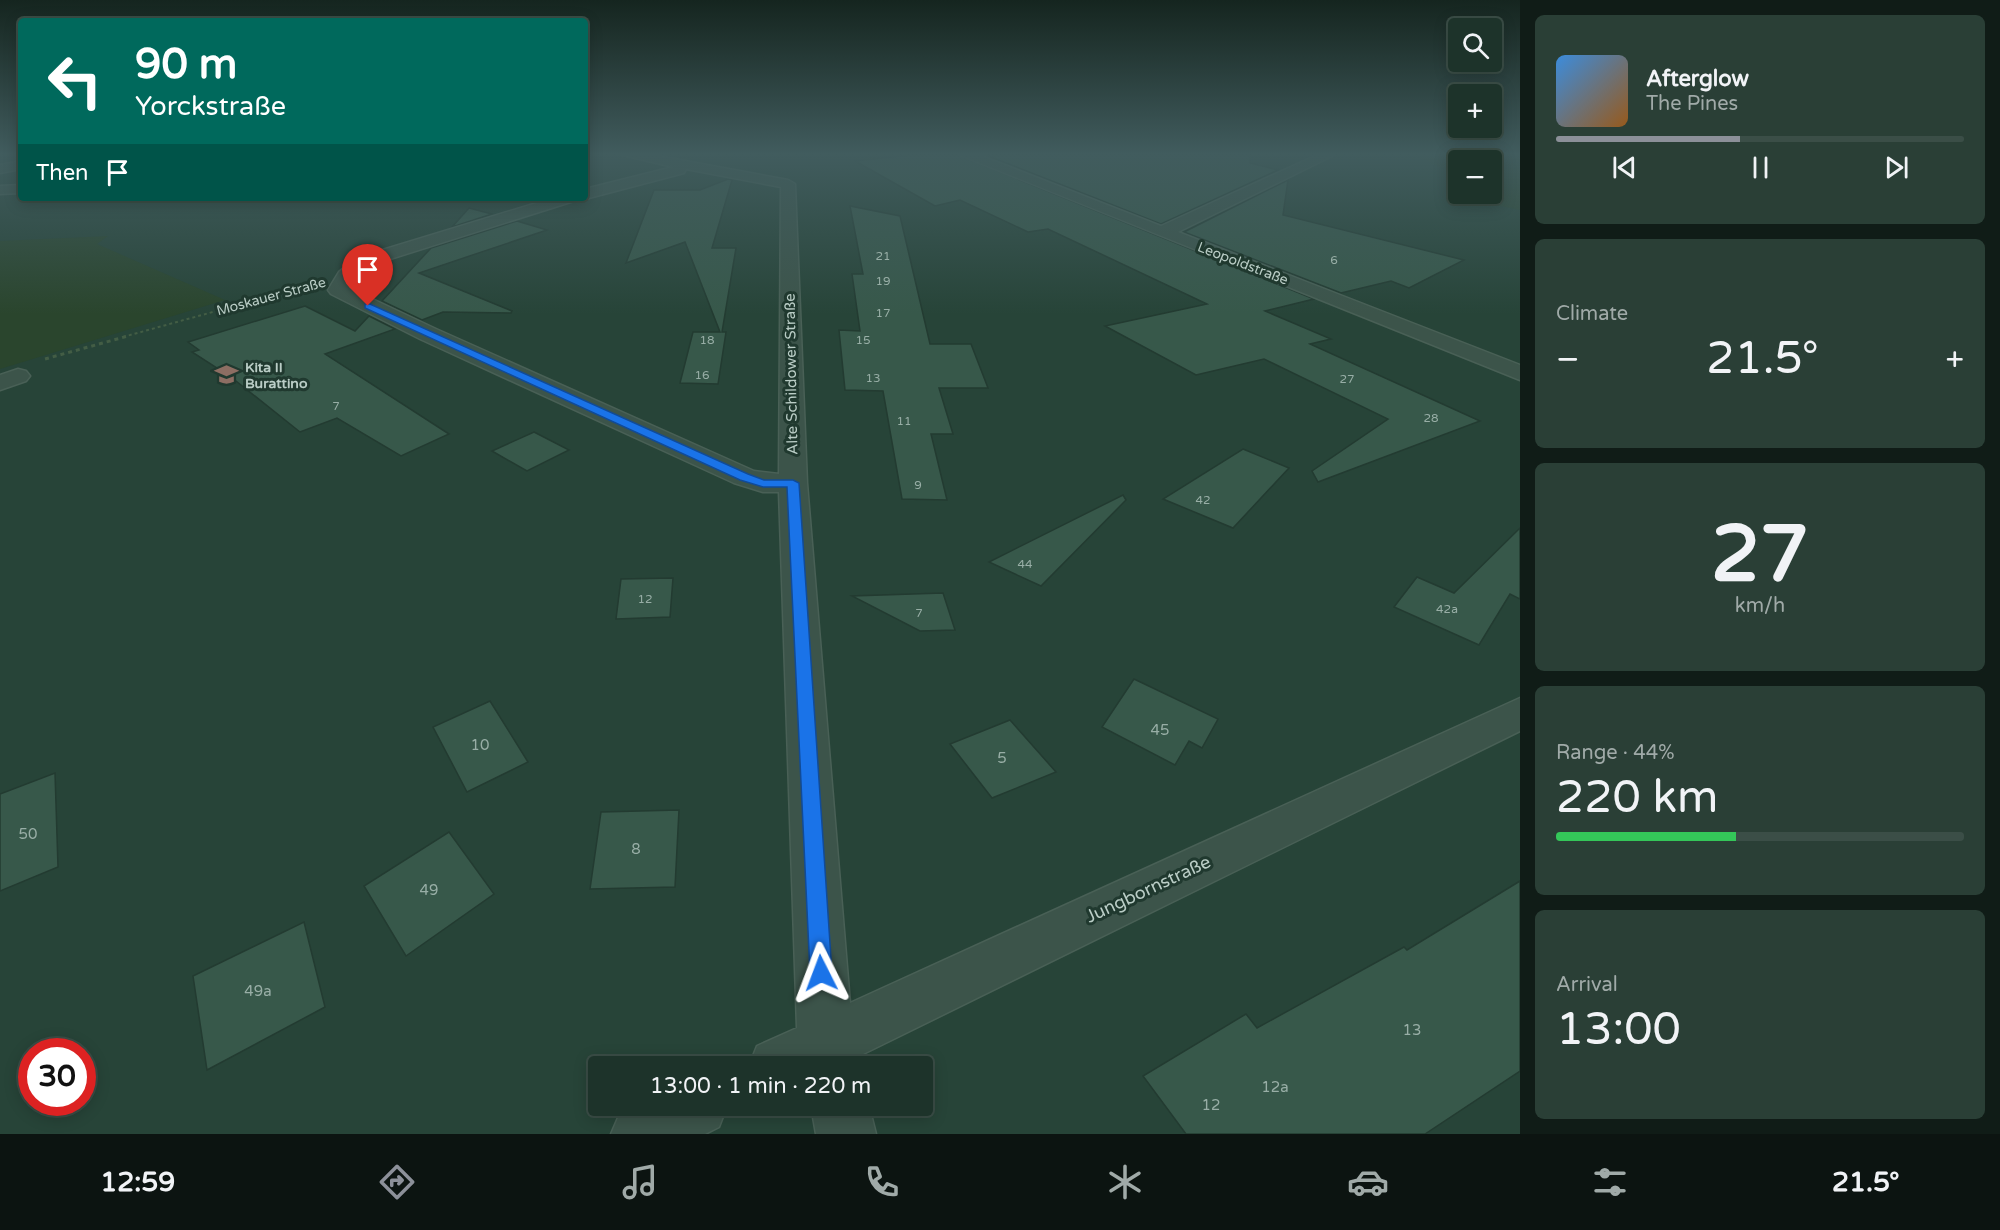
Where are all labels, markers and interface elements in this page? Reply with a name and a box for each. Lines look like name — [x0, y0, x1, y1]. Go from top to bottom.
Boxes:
map controls — [1448, 18, 1502, 204]
button: search — [1448, 18, 1502, 72]
text: 90 m — [135, 39, 237, 90]
icon: left — [36, 42, 114, 120]
text: Afterglow — [1646, 66, 1749, 92]
button: + — [1448, 84, 1502, 138]
text: Yorckstraße — [135, 90, 286, 123]
text: The Pines — [1646, 92, 1738, 116]
button: − — [1448, 150, 1502, 204]
icon: previous — [1608, 151, 1641, 184]
icon: pause — [1744, 151, 1777, 184]
icon: next — [1880, 151, 1913, 184]
icon: arrive — [101, 156, 134, 189]
text: Then — [36, 160, 89, 186]
street label: Leopoldstraße — [1195, 238, 1291, 289]
pin — [342, 244, 393, 306]
house number: 21 — [875, 249, 891, 263]
icon: arrive — [351, 253, 384, 286]
house number: 6 — [1330, 253, 1338, 267]
street label: Moskauer Straße — [215, 274, 328, 319]
house number: 19 — [875, 274, 891, 288]
street label: Alte Schildower Straße — [781, 293, 801, 455]
text: Climate — [1556, 302, 1628, 326]
house number: 17 — [875, 306, 891, 320]
text: 21.5° — [1706, 332, 1819, 386]
house number: 18 — [699, 333, 715, 347]
house number: 15 — [855, 333, 871, 347]
text: − — [1556, 340, 1580, 379]
text: + — [1945, 340, 1964, 379]
place label: Kita II Burattino — [245, 359, 308, 392]
school or university icon: Kita II Burattino — [214, 362, 240, 388]
house number: 16 — [694, 368, 710, 382]
house number: 13 — [865, 371, 881, 385]
house number: 27 — [1339, 372, 1355, 386]
house number: 7 — [332, 399, 340, 413]
house number: 28 — [1423, 411, 1439, 425]
house number: 11 — [896, 414, 912, 428]
house number: 9 — [914, 478, 922, 492]
house number: 42 — [1195, 493, 1211, 507]
text: 27 — [1711, 508, 1809, 602]
house number: 44 — [1017, 557, 1033, 571]
house number: 12 — [637, 592, 653, 606]
text: km/h — [1735, 594, 1785, 618]
house number: 42a — [1436, 602, 1458, 616]
house number: 7 — [915, 606, 923, 620]
house number: 45 — [1151, 721, 1169, 739]
house number: 10 — [471, 736, 489, 754]
text: Range · 44% — [1556, 741, 1675, 765]
house number: 5 — [997, 749, 1007, 767]
text: 220 km — [1556, 771, 1718, 825]
house number: 50 — [19, 825, 37, 843]
house number: 8 — [631, 840, 641, 858]
street label: Jungbornstraße — [1082, 850, 1214, 928]
house number: 49 — [420, 881, 438, 899]
position arrow — [789, 941, 853, 1005]
text: Arrival — [1556, 973, 1618, 997]
house number: 49a — [244, 982, 272, 1000]
text: 13:00 — [1556, 1003, 1681, 1057]
house number: 13 — [1403, 1021, 1421, 1039]
speed limit sign: 30 — [18, 1038, 96, 1116]
text: 13:00 · 1 min · 220 m — [650, 1073, 871, 1099]
house number: 12a — [1261, 1078, 1289, 1096]
house number: 12 — [1202, 1096, 1220, 1114]
icon: directions — [376, 1161, 418, 1203]
icon: music — [619, 1161, 661, 1203]
icon: phone — [861, 1161, 903, 1203]
icon: climate — [1104, 1161, 1146, 1203]
icon: car — [1347, 1161, 1389, 1203]
icon: filters — [1589, 1161, 1631, 1203]
text: 12:59 — [100, 1166, 175, 1199]
text: 21.5° — [1832, 1166, 1900, 1199]

